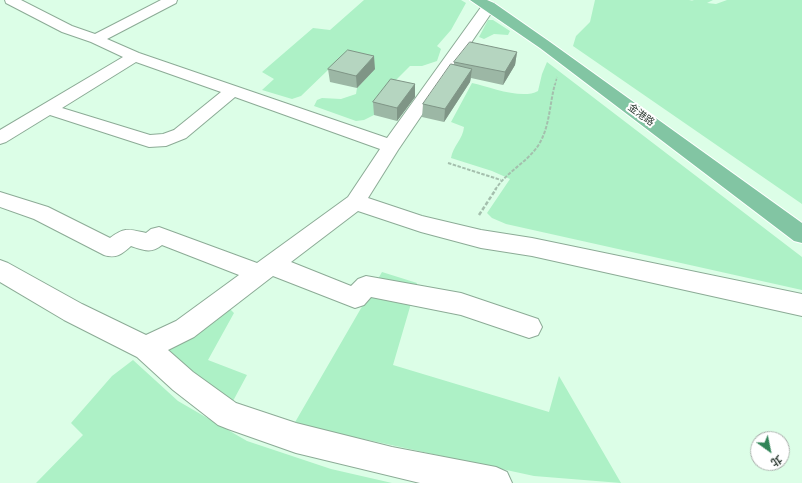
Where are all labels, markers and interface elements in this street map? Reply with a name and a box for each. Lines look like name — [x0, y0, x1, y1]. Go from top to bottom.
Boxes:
street label: 金港路 — [625, 101, 657, 129]
north arrow — [750, 431, 790, 471]
text: 北 — [768, 452, 784, 469]

